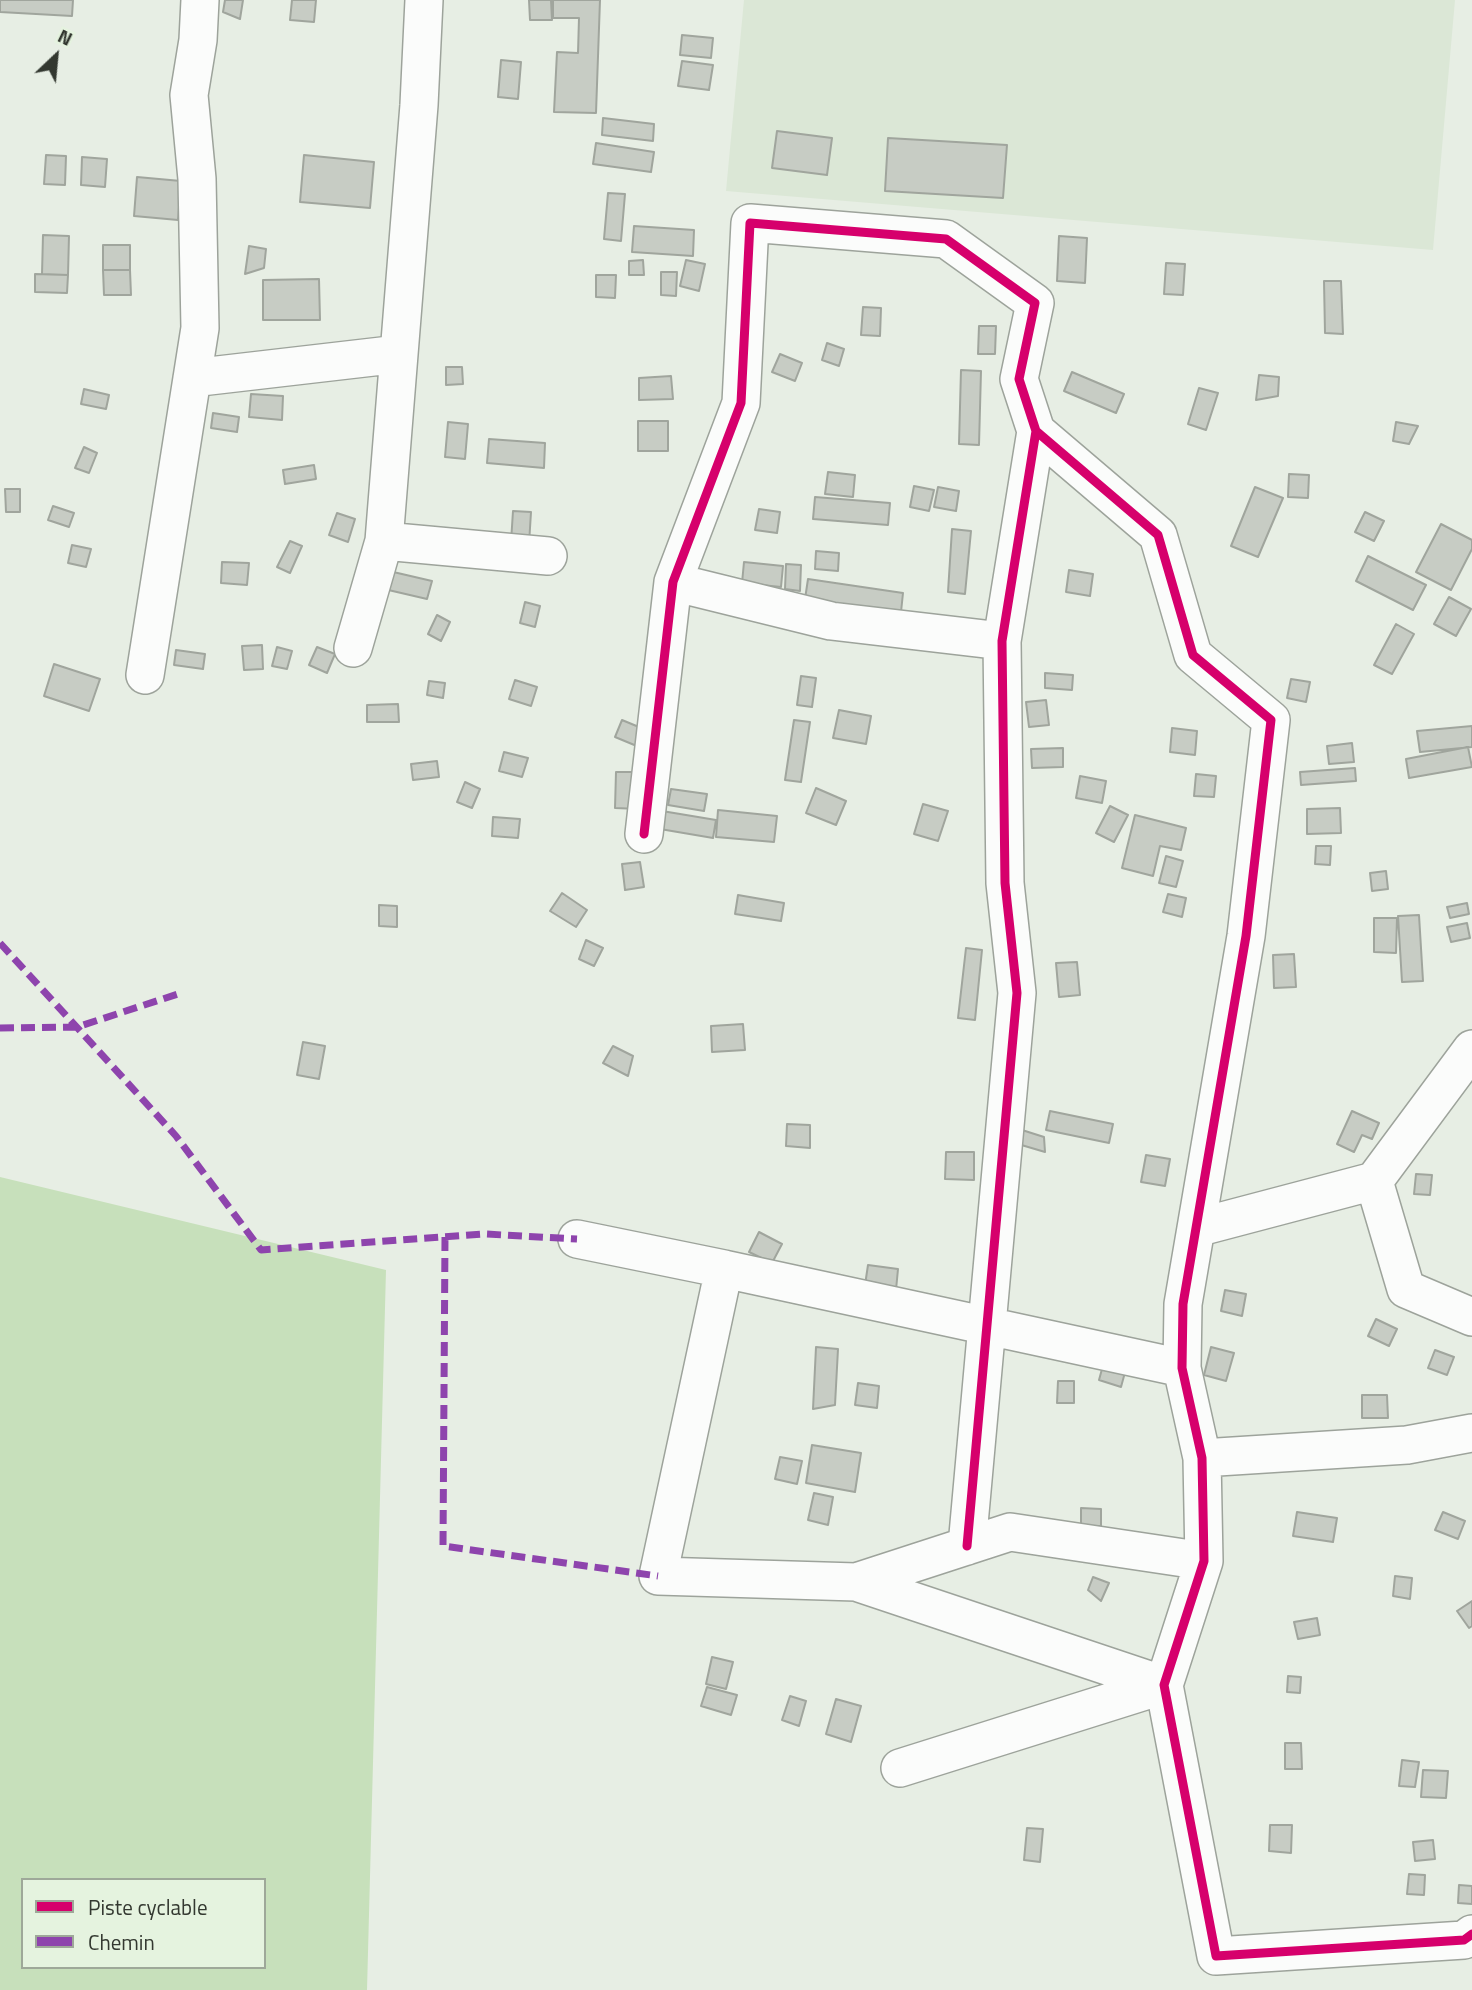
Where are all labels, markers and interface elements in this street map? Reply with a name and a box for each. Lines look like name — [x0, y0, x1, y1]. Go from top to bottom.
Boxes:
north arrow — [21, 21, 91, 91]
text: N — [53, 21, 78, 53]
legend — [21, 1878, 266, 1969]
text: Piste cyclable — [88, 1891, 208, 1923]
text: Chemin — [88, 1926, 155, 1958]

